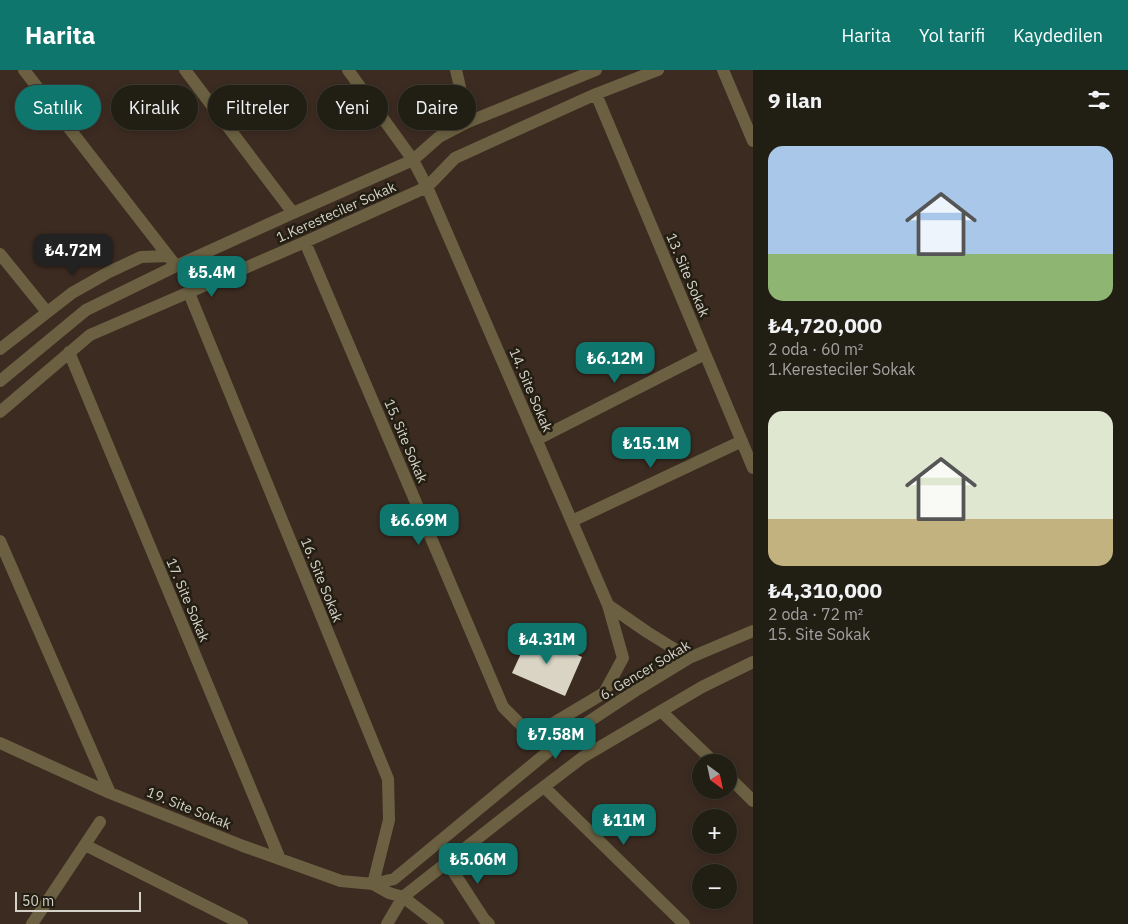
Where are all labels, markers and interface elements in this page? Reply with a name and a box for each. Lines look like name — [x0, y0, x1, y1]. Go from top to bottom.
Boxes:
text: Harita — [25, 19, 95, 51]
text: Harita — [842, 24, 891, 47]
text: Yol tarifi — [919, 24, 985, 47]
text: Kaydedilen — [1013, 24, 1103, 47]
chip: Satılık — [15, 85, 101, 130]
chip: Kiralık — [111, 85, 198, 130]
chip: Filtreler — [208, 85, 307, 130]
chip: Yeni — [317, 85, 388, 130]
chip: Daire — [398, 85, 476, 130]
text: 9 ilan — [768, 86, 822, 114]
icon: filters — [1085, 86, 1113, 114]
street label: 1.Keresteciler Sokak — [273, 177, 399, 246]
icon: home — [896, 179, 986, 269]
street label: 13. Site Sokak — [662, 230, 714, 320]
pin: ₺4.72M — [32, 234, 114, 276]
text: ₺4.72M — [45, 240, 101, 260]
pin: ₺5.4M — [177, 256, 247, 298]
text: ₺5.4M — [188, 262, 236, 282]
text: ₺4,720,000 — [768, 311, 882, 339]
text: 2 oda · 60 m² — [768, 339, 863, 359]
pin: ₺6.12M — [574, 342, 656, 384]
street label: 14. Site Sokak — [505, 345, 557, 435]
text: ₺6.12M — [587, 348, 643, 368]
text: 1.Keresteciler Sokak — [768, 359, 916, 379]
street label: 15. Site Sokak — [380, 396, 432, 486]
pin: ₺15.1M — [610, 426, 692, 469]
text: ₺15.1M — [623, 433, 679, 453]
icon: home — [896, 444, 986, 534]
pin: ₺6.69M — [378, 504, 460, 546]
text: ₺6.69M — [391, 510, 447, 530]
street label: 16. Site Sokak — [297, 535, 347, 625]
street label: 17. Site Sokak — [162, 555, 214, 645]
text: ₺4,310,000 — [768, 576, 882, 604]
text: 2 oda · 72 m² — [768, 604, 863, 624]
pin: ₺4.31M — [506, 622, 588, 665]
text: 15. Site Sokak — [768, 624, 870, 644]
text: ₺4.31M — [519, 629, 575, 649]
street label: 6. Gencer Sokak — [597, 636, 694, 704]
pin: ₺7.58M — [515, 718, 597, 760]
text: ₺7.58M — [528, 724, 584, 744]
north arrow — [692, 754, 738, 799]
map controls — [692, 754, 737, 909]
street label: 19. Site Sokak — [144, 783, 234, 833]
pin: ₺11M — [594, 804, 654, 846]
button: + — [692, 809, 737, 854]
text: ₺11M — [603, 810, 645, 830]
pin: ₺5.06M — [437, 842, 519, 885]
text: ₺5.06M — [450, 849, 506, 869]
button: − — [692, 864, 737, 909]
scale bar — [15, 889, 141, 912]
text: 50 m — [22, 892, 54, 910]

